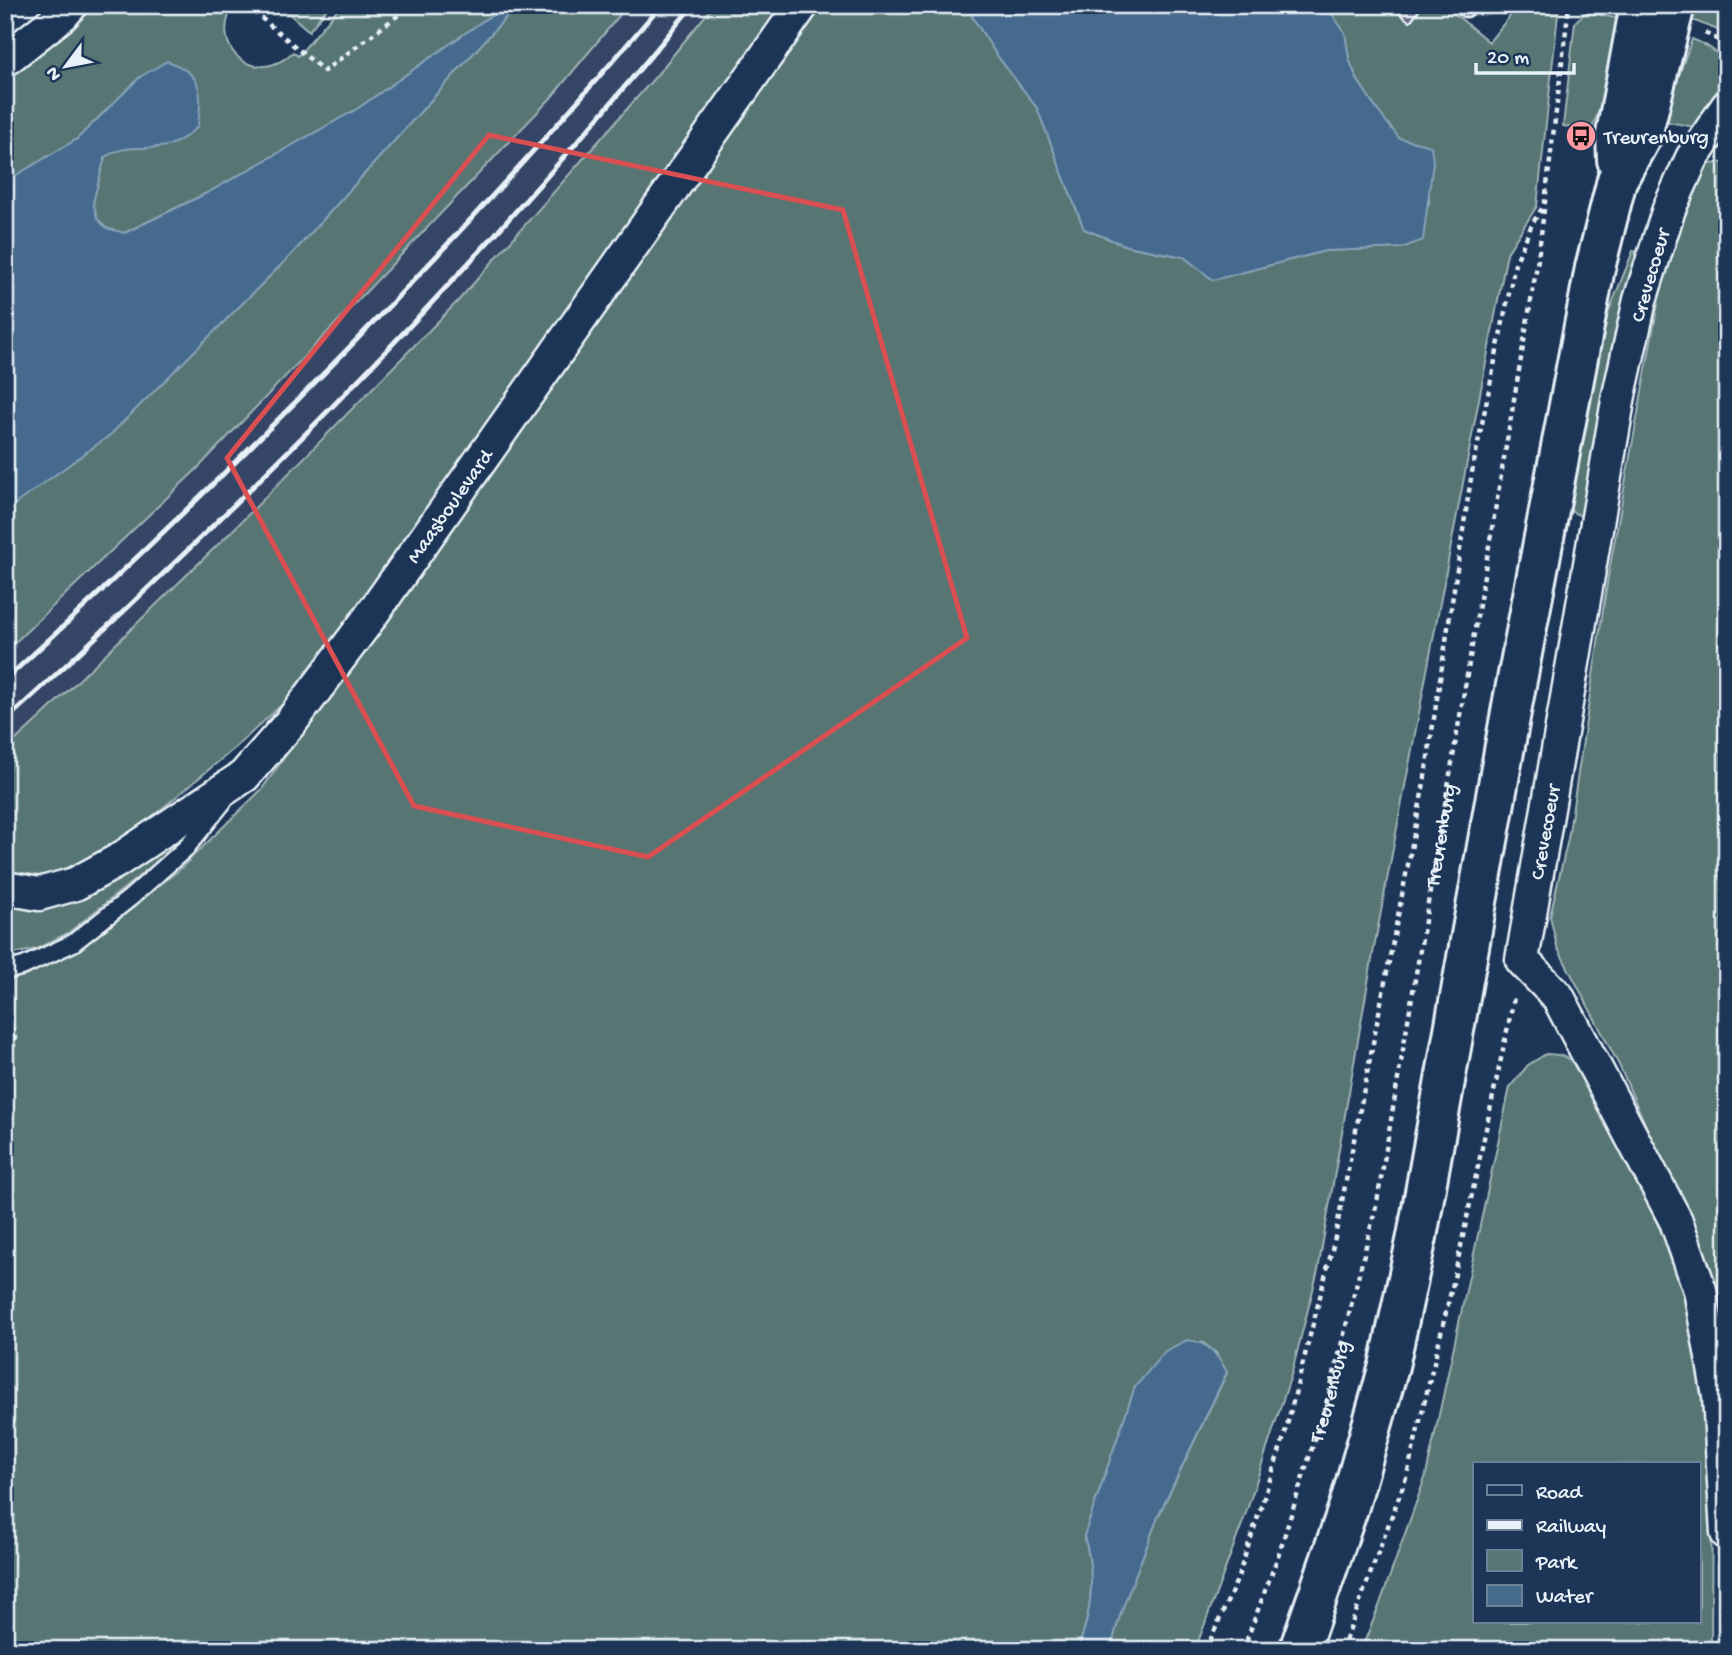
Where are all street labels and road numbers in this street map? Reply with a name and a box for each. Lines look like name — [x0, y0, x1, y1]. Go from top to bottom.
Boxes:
street label: Crevecoeur — [1627, 225, 1678, 326]
street label: Maasboulevard — [403, 444, 501, 569]
street label: Treurenburg — [1422, 782, 1464, 891]
street label: Crevecoeur — [1527, 782, 1568, 882]
street label: Treurenburg — [1305, 1338, 1358, 1447]

